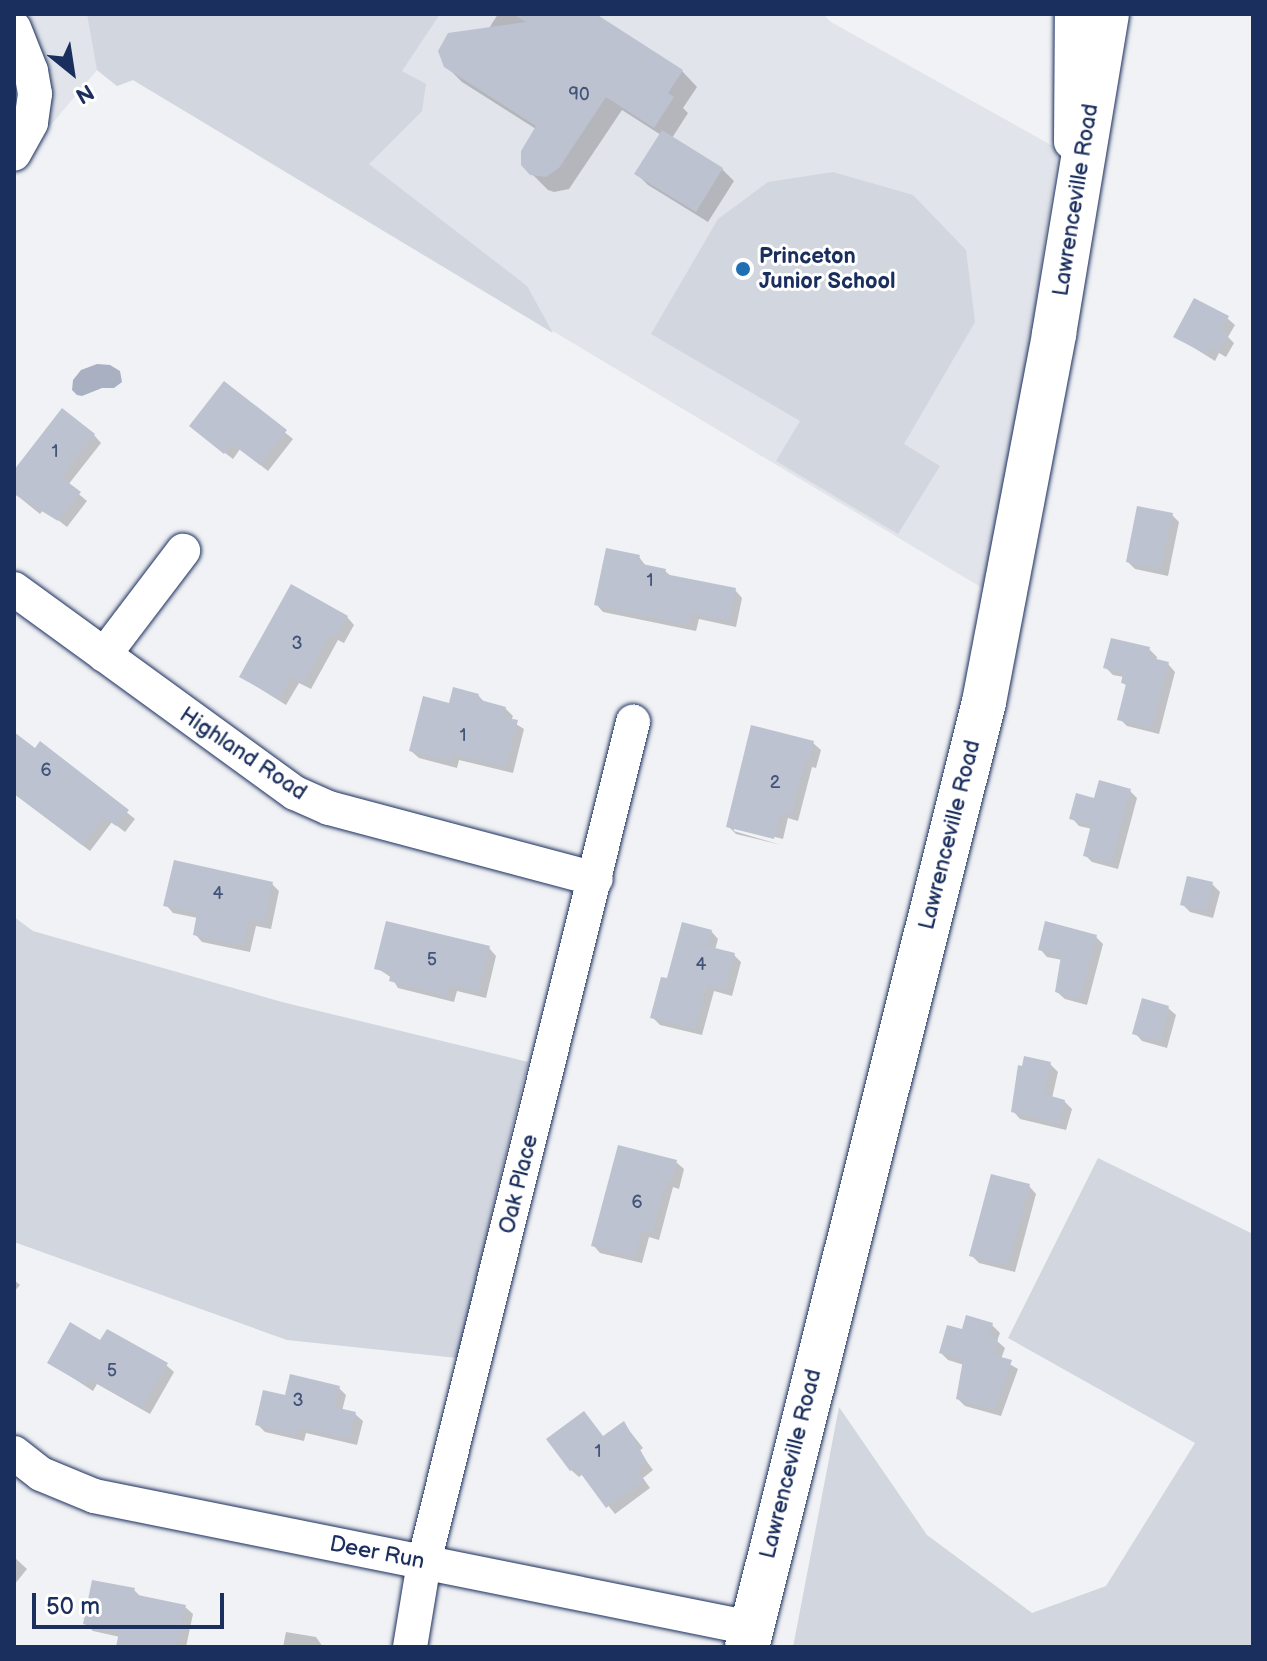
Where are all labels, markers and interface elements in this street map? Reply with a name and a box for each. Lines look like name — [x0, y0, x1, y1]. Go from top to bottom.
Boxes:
north arrow — [32, 32, 112, 112]
text: N — [70, 77, 98, 109]
house number: 90 — [569, 84, 589, 106]
street label: Lawrenceville Road — [1048, 102, 1104, 298]
place label: Princeton Junior School — [759, 243, 896, 294]
marker: Princeton Junior School — [734, 260, 752, 278]
house number: 1 — [52, 441, 58, 463]
house number: 1 — [647, 570, 653, 592]
house number: 3 — [291, 633, 303, 655]
street label: Highland Road — [175, 702, 311, 806]
house number: 1 — [460, 725, 466, 747]
street label: Lawrenceville Road — [914, 738, 986, 932]
house number: 6 — [41, 760, 51, 782]
house number: 2 — [770, 772, 780, 794]
house number: 4 — [213, 883, 223, 905]
house number: 5 — [427, 949, 437, 971]
house number: 4 — [696, 954, 706, 976]
street label: Oak Place — [494, 1132, 544, 1236]
house number: 6 — [632, 1192, 642, 1214]
house number: 5 — [107, 1360, 117, 1382]
street label: Lawrenceville Road — [755, 1367, 827, 1561]
house number: 3 — [292, 1390, 304, 1412]
house number: 1 — [595, 1441, 601, 1463]
street label: Deer Run — [327, 1531, 427, 1575]
scale bar — [36, 1577, 228, 1627]
text: 50 m — [46, 1592, 100, 1621]

